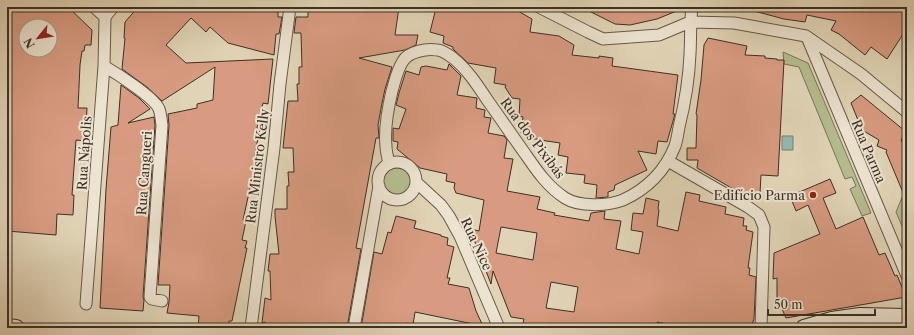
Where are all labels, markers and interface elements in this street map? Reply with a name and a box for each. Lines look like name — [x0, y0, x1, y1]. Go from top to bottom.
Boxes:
north arrow — [18, 18, 58, 58]
text: N — [21, 35, 38, 51]
street label: Rua dos Pixibás — [497, 94, 569, 182]
street label: Rua Ministro Kelly — [242, 107, 272, 224]
street label: Rua Nápolis — [73, 115, 95, 191]
street label: Rua Parma — [848, 117, 890, 185]
street label: Rua Cangueri — [133, 130, 155, 216]
place label: Edifício Parma — [713, 187, 805, 203]
marker: Edifício Parma — [808, 190, 818, 200]
street label: Rua Nice — [458, 215, 496, 273]
scale bar — [768, 291, 875, 317]
text: 50 m — [774, 297, 803, 312]

